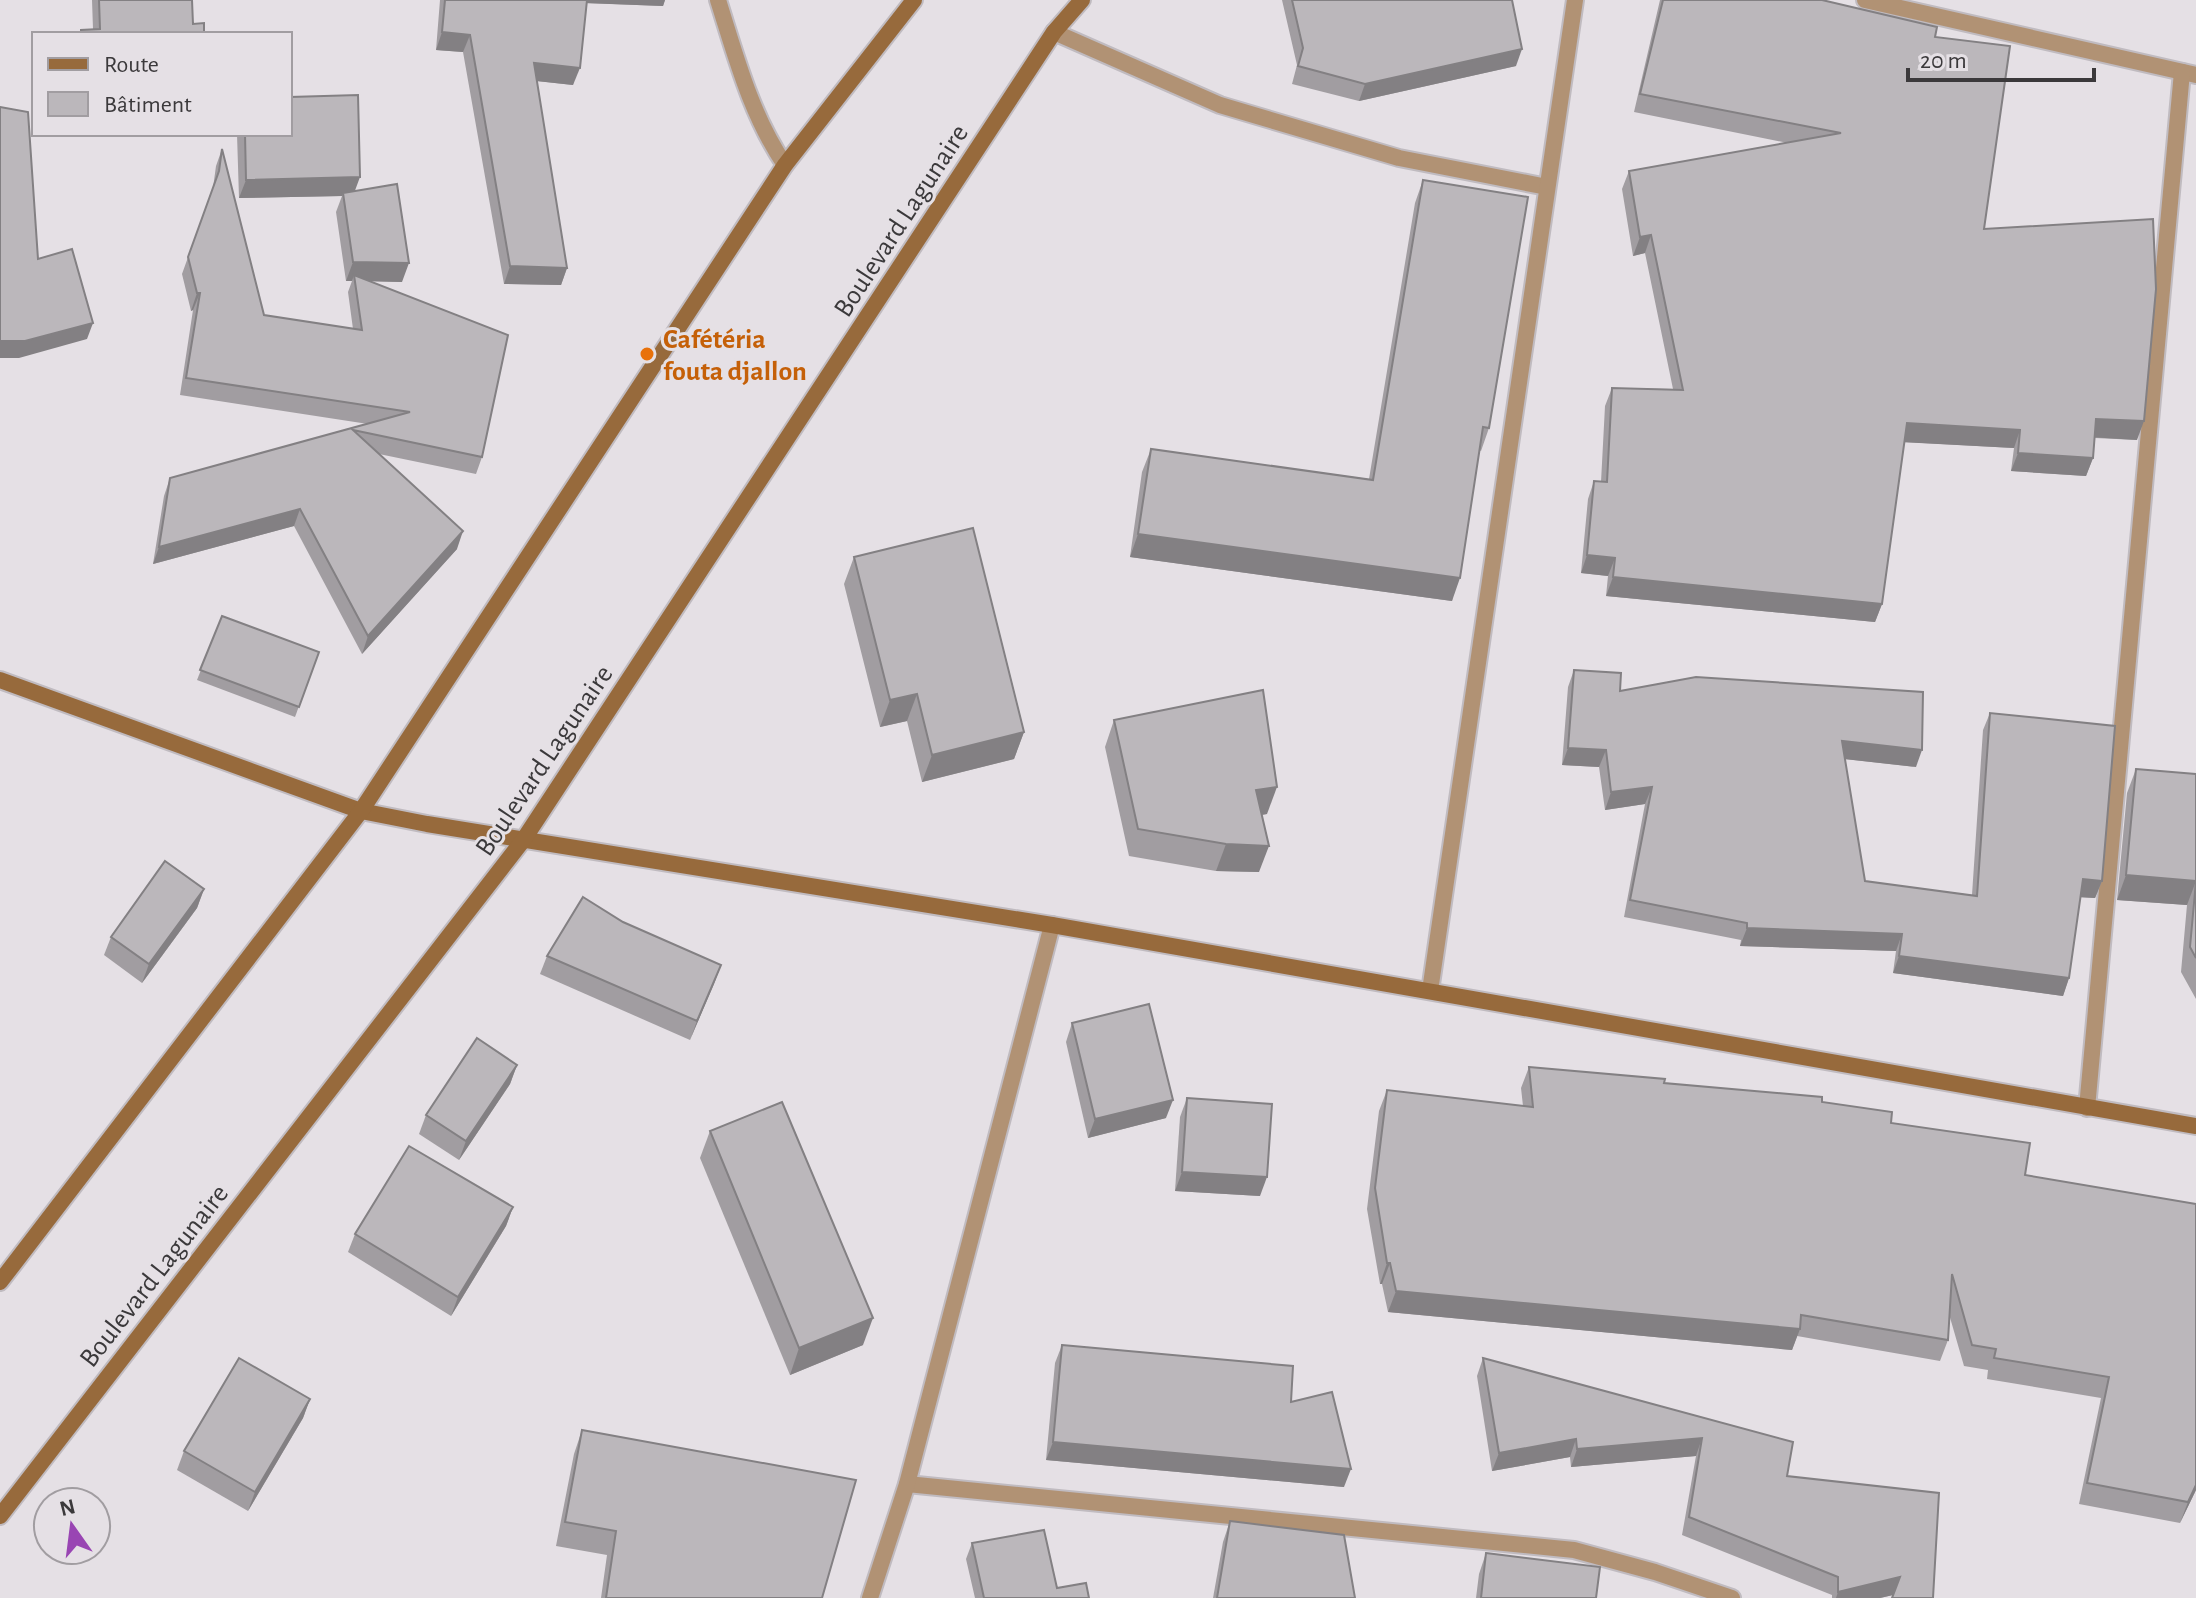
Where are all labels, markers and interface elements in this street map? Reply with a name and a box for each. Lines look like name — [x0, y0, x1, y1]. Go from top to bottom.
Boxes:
legend — [32, 32, 292, 136]
scale bar — [1908, 32, 2094, 82]
text: 20 m — [1920, 49, 1967, 73]
text: Route — [104, 53, 159, 77]
text: Bâtiment — [104, 93, 192, 117]
street label: Boulevard Lagunaire — [829, 120, 974, 322]
place label: Cafétéria fouta djallon — [663, 326, 807, 386]
marker: Cafétéria fouta djallon — [638, 345, 656, 363]
street label: Boulevard Lagunaire — [471, 661, 619, 861]
street label: Boulevard Lagunaire — [75, 1180, 234, 1373]
north arrow — [32, 1486, 112, 1566]
text: N — [57, 1495, 77, 1520]

